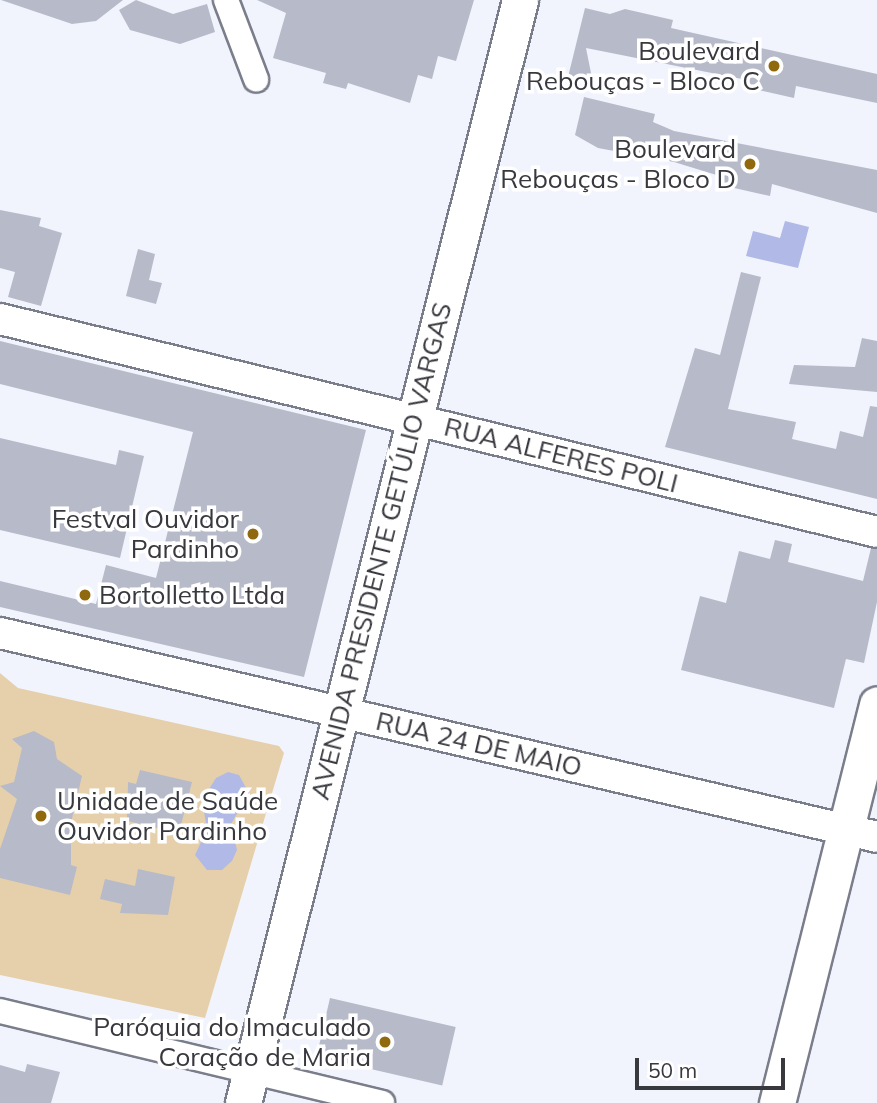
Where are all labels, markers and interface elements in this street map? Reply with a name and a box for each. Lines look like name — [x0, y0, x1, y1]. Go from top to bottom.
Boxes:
place label: Boulevard Rebouças - Bloco C — [526, 35, 760, 96]
marker: Boulevard Rebouças - Bloco C — [766, 58, 782, 74]
place label: Boulevard Rebouças - Bloco D — [500, 133, 736, 194]
marker: Boulevard Rebouças - Bloco D — [742, 156, 758, 172]
street label: AVENIDA PRESIDENTE GETÚLIO VARGAS — [304, 299, 458, 803]
street label: RUA ALFERES POLI — [441, 411, 681, 499]
place label: Festval Ouvidor Pardinho — [52, 503, 239, 564]
marker: Festval Ouvidor Pardinho — [245, 526, 261, 542]
place label: Bortolletto Ltda — [99, 579, 285, 611]
marker: Bortolletto Ltda — [77, 587, 93, 603]
street label: RUA 24 DE MAIO — [373, 705, 585, 783]
place label: Unidade de Saúde Ouvidor Pardinho — [57, 785, 278, 846]
marker: Unidade de Saúde Ouvidor Pardinho — [31, 806, 51, 826]
place label: Paróquia do Imaculado Coração de Maria — [93, 1011, 371, 1072]
marker: Paróquia do Imaculado Coração de Maria — [377, 1034, 393, 1050]
scale bar — [639, 1044, 790, 1088]
text: 50 m — [648, 1057, 697, 1083]

